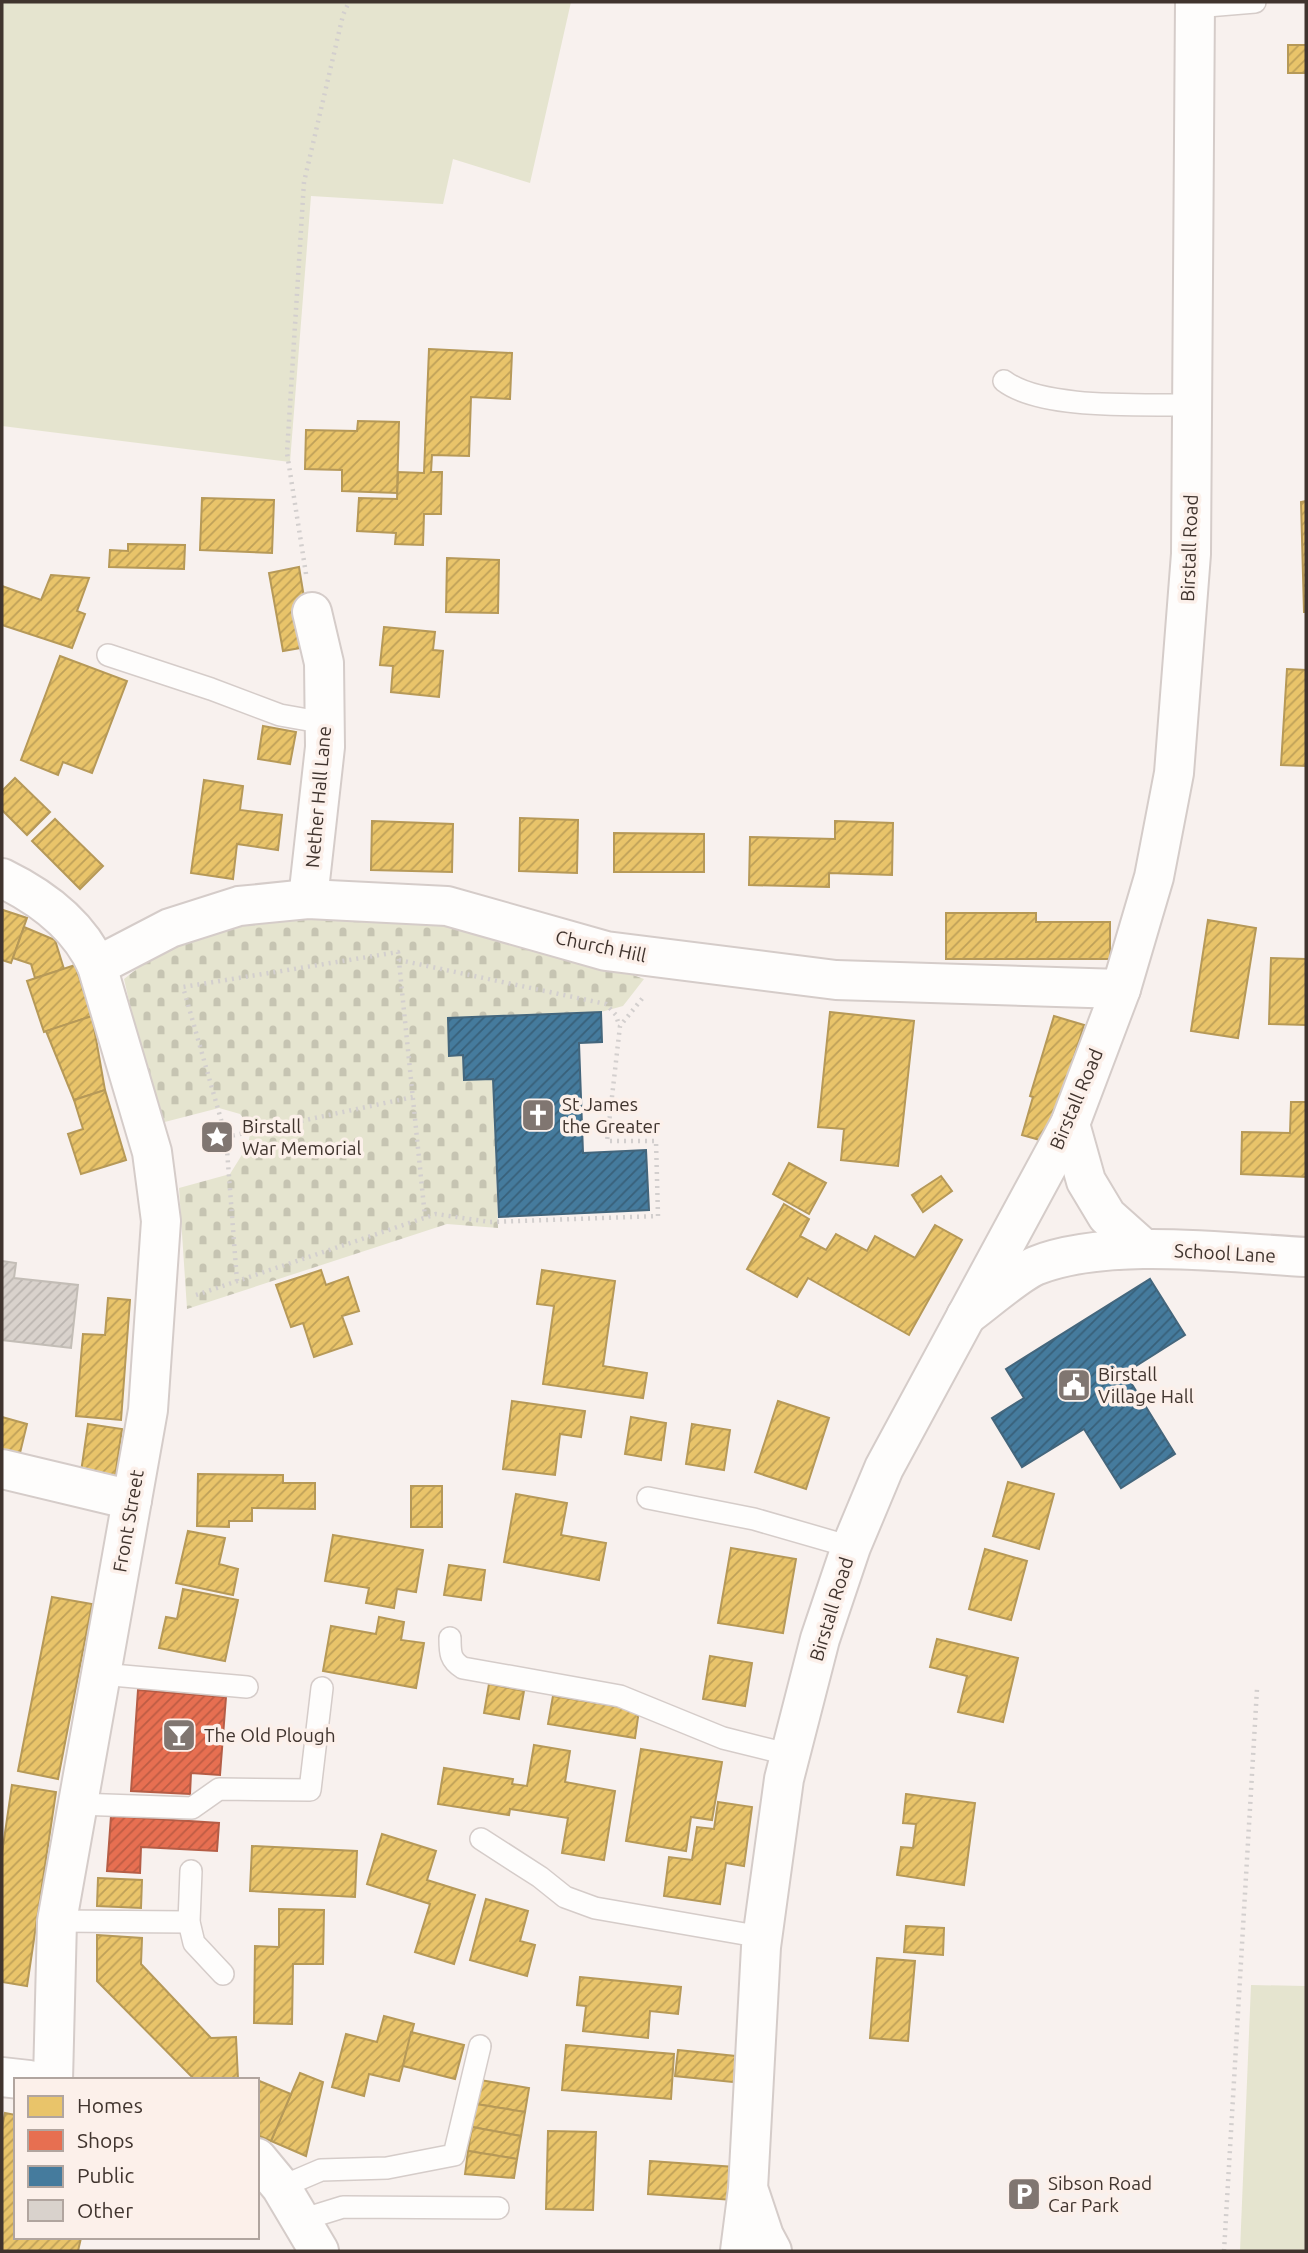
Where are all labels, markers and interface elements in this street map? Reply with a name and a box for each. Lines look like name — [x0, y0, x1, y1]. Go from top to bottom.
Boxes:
street label: Birstall Road — [1176, 494, 1202, 602]
street label: Nether Hall Lane — [301, 725, 335, 869]
street label: Church Hill — [554, 926, 648, 966]
street label: Birstall Road — [1045, 1045, 1107, 1153]
place label: St James the Greater — [562, 1093, 660, 1137]
church icon: St James the Greater — [519, 1096, 557, 1134]
place label: Birstall War Memorial — [242, 1115, 362, 1159]
place icon: Birstall War Memorial — [198, 1118, 236, 1156]
street label: School Lane — [1173, 1239, 1277, 1267]
place label: Birstall Village Hall — [1098, 1363, 1194, 1407]
public building icon: Birstall Village Hall — [1055, 1366, 1093, 1404]
street label: Front Street — [108, 1468, 148, 1574]
street label: Birstall Road — [805, 1554, 857, 1664]
bar icon: The Old Plough — [160, 1716, 198, 1754]
place label: The Old Plough — [204, 1724, 336, 1746]
legend — [14, 2078, 259, 2239]
text: Homes — [77, 2093, 143, 2117]
text: Shops — [77, 2128, 134, 2152]
text: Public — [77, 2163, 134, 2187]
place label: Sibson Road Car Park — [1048, 2172, 1152, 2216]
parking icon: Sibson Road Car Park — [1005, 2175, 1043, 2213]
text: Other — [77, 2198, 133, 2222]

